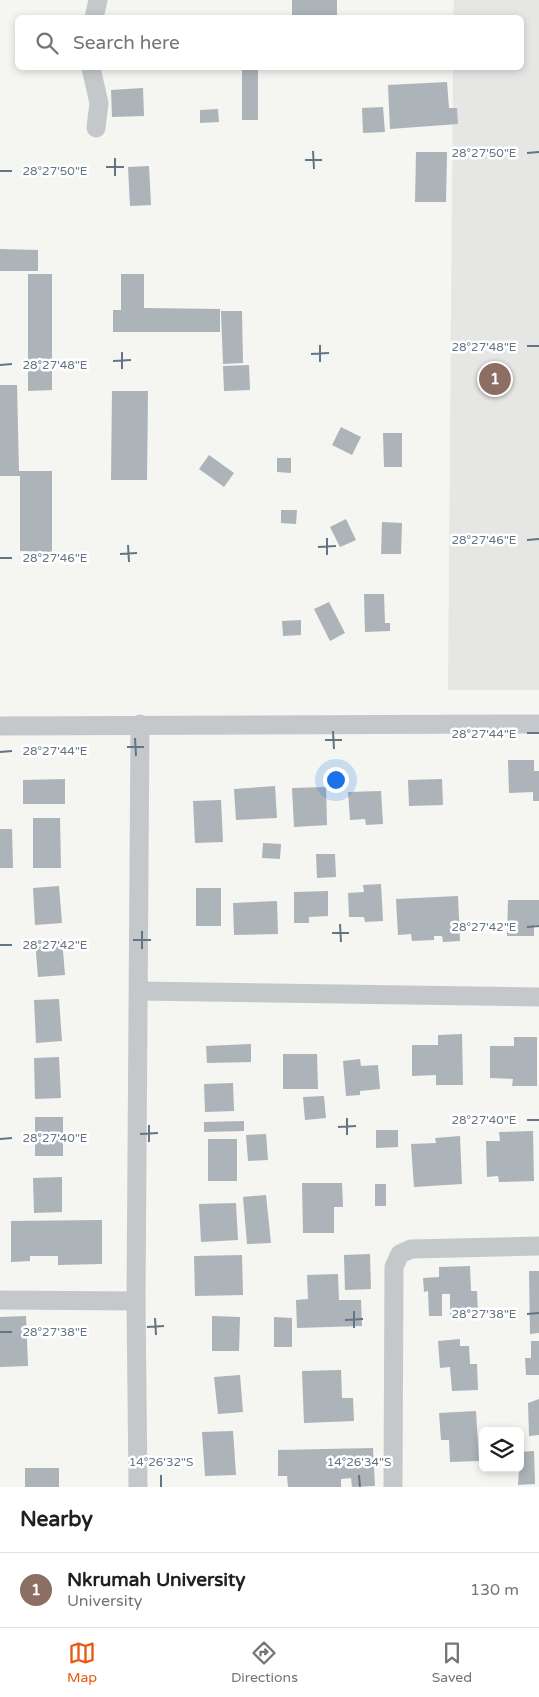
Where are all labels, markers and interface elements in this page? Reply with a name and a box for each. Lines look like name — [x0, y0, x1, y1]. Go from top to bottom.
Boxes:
search box — [15, 15, 524, 70]
icon: search — [33, 29, 61, 57]
text: Search here — [73, 32, 180, 54]
text: 28°27'50"E — [451, 146, 517, 160]
text: 28°27'50"E — [22, 164, 88, 178]
text: 28°27'48"E — [451, 340, 517, 354]
text: 28°27'48"E — [22, 358, 88, 372]
pin: 1 — [479, 360, 511, 398]
text: 28°27'46"E — [451, 533, 517, 547]
text: 28°27'46"E — [22, 551, 88, 565]
text: 28°27'44"E — [451, 727, 517, 741]
text: 28°27'44"E — [22, 744, 88, 758]
your location — [323, 767, 349, 793]
text: 28°27'42"E — [451, 920, 517, 934]
text: 28°27'42"E — [22, 938, 88, 952]
text: 28°27'40"E — [451, 1113, 517, 1127]
text: 28°27'40"E — [22, 1131, 88, 1145]
text: 28°27'38"E — [451, 1307, 517, 1321]
text: 28°27'38"E — [22, 1325, 88, 1339]
map controls — [479, 1427, 524, 1472]
button: layers — [479, 1427, 524, 1472]
text: 14°26'32"S — [129, 1455, 193, 1469]
text: 14°26'34"S — [327, 1455, 391, 1469]
text: Nearby — [20, 1507, 93, 1532]
text: Nkrumah University — [67, 1569, 245, 1591]
text: 1 — [31, 1580, 41, 1600]
text: 130 m — [470, 1580, 519, 1600]
text: University — [67, 1591, 142, 1611]
tab: Map — [67, 1639, 97, 1686]
tab: Directions — [231, 1639, 298, 1686]
tab: Saved — [432, 1639, 472, 1686]

